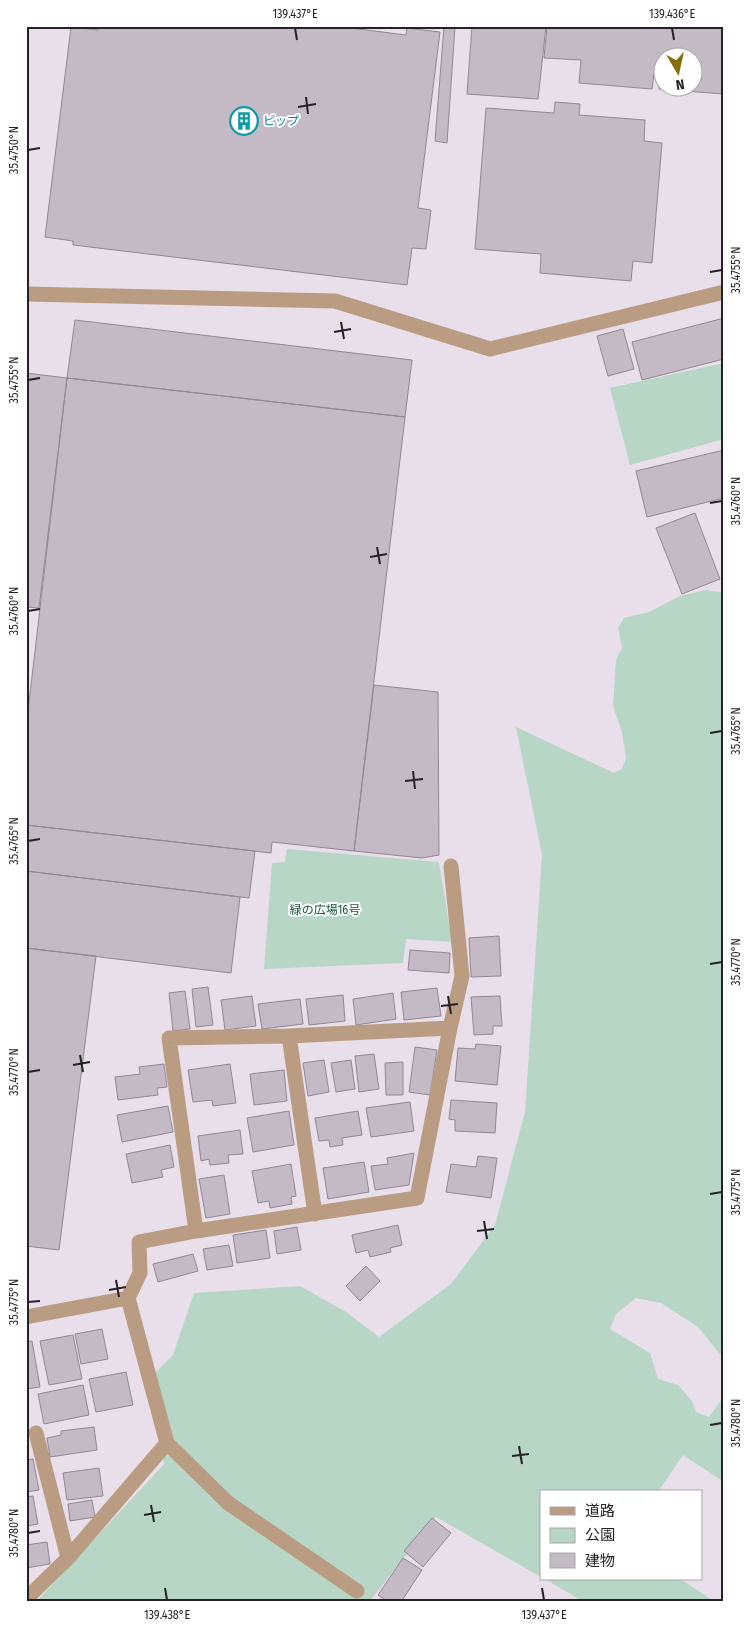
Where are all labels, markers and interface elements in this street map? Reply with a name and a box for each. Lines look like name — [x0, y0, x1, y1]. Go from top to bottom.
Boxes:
text: 139.437°E — [272, 7, 318, 21]
text: 139.436°E — [649, 7, 695, 21]
north arrow — [652, 48, 702, 98]
text: N — [674, 75, 685, 93]
building icon: ピップ — [229, 106, 259, 136]
place label: ピップ — [263, 114, 299, 128]
text: 35.4750°N — [7, 126, 21, 174]
text: 35.4755°N — [729, 246, 743, 294]
text: 35.4755°N — [7, 356, 21, 404]
text: 35.4760°N — [729, 477, 743, 525]
text: 35.4760°N — [7, 587, 21, 635]
text: 35.4765°N — [729, 707, 743, 755]
text: 35.4765°N — [7, 817, 21, 865]
park label: 緑の広場16号 — [290, 903, 360, 917]
text: 35.4770°N — [729, 938, 743, 986]
text: 35.4770°N — [7, 1048, 21, 1096]
text: 35.4775°N — [729, 1169, 743, 1215]
text: 35.4775°N — [7, 1279, 21, 1325]
text: 35.4780°N — [729, 1399, 743, 1447]
legend — [540, 1490, 702, 1580]
text: 道路 — [585, 1502, 615, 1520]
text: 35.4780°N — [7, 1509, 21, 1557]
text: 公園 — [585, 1526, 615, 1544]
text: 建物 — [585, 1552, 615, 1570]
text: 139.438°E — [144, 1608, 190, 1622]
text: 139.437°E — [521, 1608, 567, 1622]

